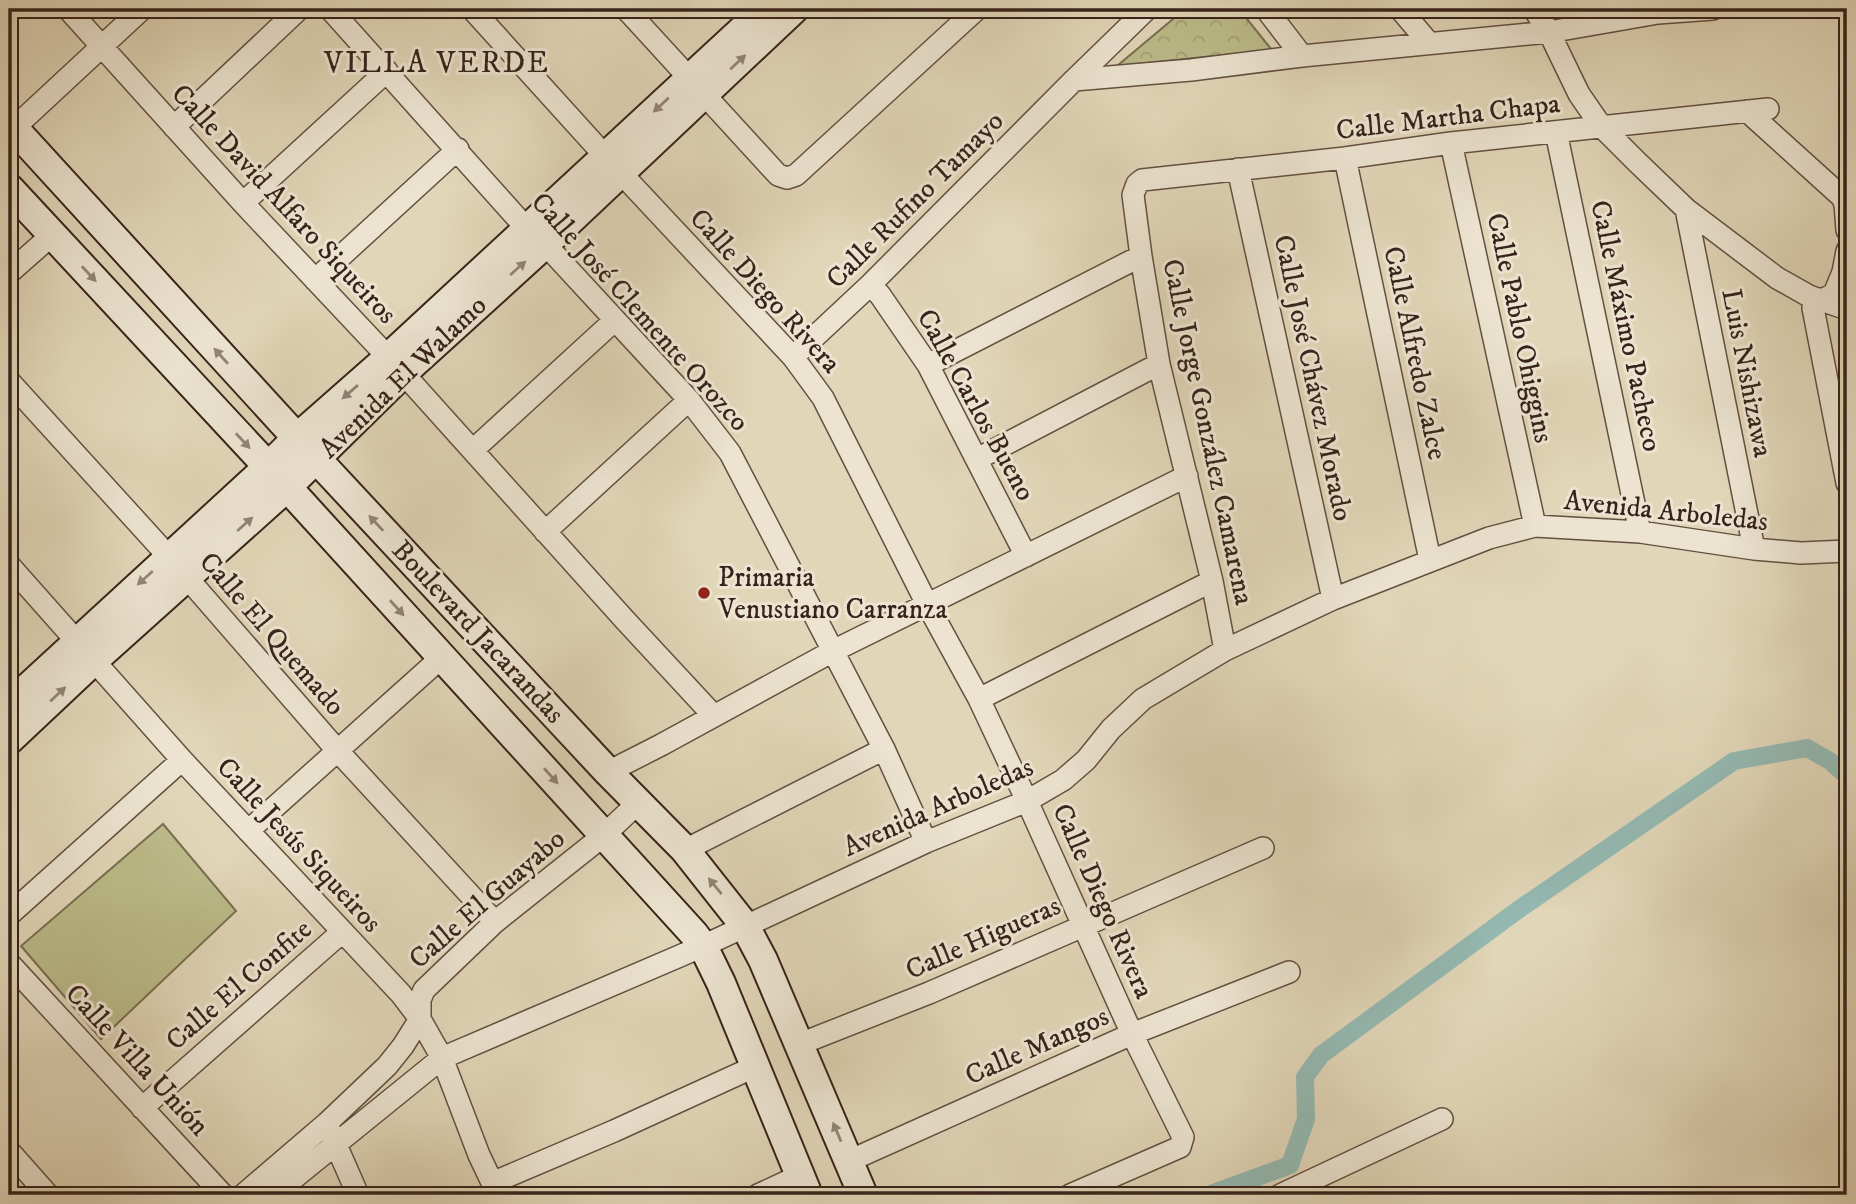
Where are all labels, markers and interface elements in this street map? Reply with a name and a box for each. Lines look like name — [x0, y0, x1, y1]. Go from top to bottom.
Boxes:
district label: VILLA VERDE — [323, 45, 550, 82]
one-way arrow — [729, 54, 746, 71]
street label: Calle David Alfaro Siqueiros — [164, 77, 404, 331]
street label: Calle Martha Chapa — [1334, 86, 1562, 148]
one-way arrow — [652, 97, 670, 113]
street label: Calle Rufino Tamayo — [819, 104, 1011, 296]
street label: Calle José Clemente Orozco — [523, 185, 757, 439]
street label: Calle Máximo Pacheco — [1582, 197, 1670, 455]
street label: Calle Diego Rivera — [682, 201, 848, 381]
street label: Calle Pablo Ohiggins — [1479, 210, 1561, 446]
street label: Calle José Chávez Morado — [1266, 232, 1360, 524]
street label: Calle Alfredo Zalce — [1375, 243, 1455, 463]
street label: Calle Jorge González Camarena — [1154, 256, 1262, 608]
one-way arrow — [509, 260, 527, 276]
one-way arrow — [80, 265, 96, 282]
street label: Luis Nishizawa — [1714, 286, 1780, 460]
street label: Avenida El Walamo — [312, 288, 494, 466]
street label: Calle Carlos Bueno — [909, 303, 1043, 507]
one-way arrow — [214, 347, 229, 364]
one-way arrow — [341, 384, 358, 399]
one-way arrow — [235, 432, 251, 449]
street label: Avenida Arboledas — [1562, 483, 1770, 539]
one-way arrow — [368, 515, 384, 532]
one-way arrow — [236, 516, 254, 532]
street label: Boulevard Jacarandas — [384, 533, 572, 731]
street label: Calle El Quemado — [191, 545, 353, 723]
place label: Primaria Venustiano Carranza — [717, 560, 947, 627]
one-way arrow — [137, 570, 154, 586]
marker: Primaria Venustiano Carranza — [696, 585, 712, 601]
one-way arrow — [389, 599, 405, 616]
one-way arrow — [49, 686, 66, 702]
street label: Avenida Arboledas — [837, 749, 1039, 865]
street label: Calle Jesús Siqueiros — [209, 750, 389, 940]
one-way arrow — [542, 768, 558, 785]
street label: Calle Diego Rivera — [1044, 798, 1162, 1004]
street label: Calle El Guayabo — [402, 822, 572, 976]
one-way arrow — [707, 877, 722, 895]
street label: Calle Higueras — [900, 888, 1066, 988]
street label: Calle El Confite — [159, 912, 319, 1058]
street label: Calle Villa Unión — [58, 977, 217, 1144]
street label: Calle Mangos — [960, 999, 1114, 1093]
one-way arrow — [832, 1122, 843, 1143]

